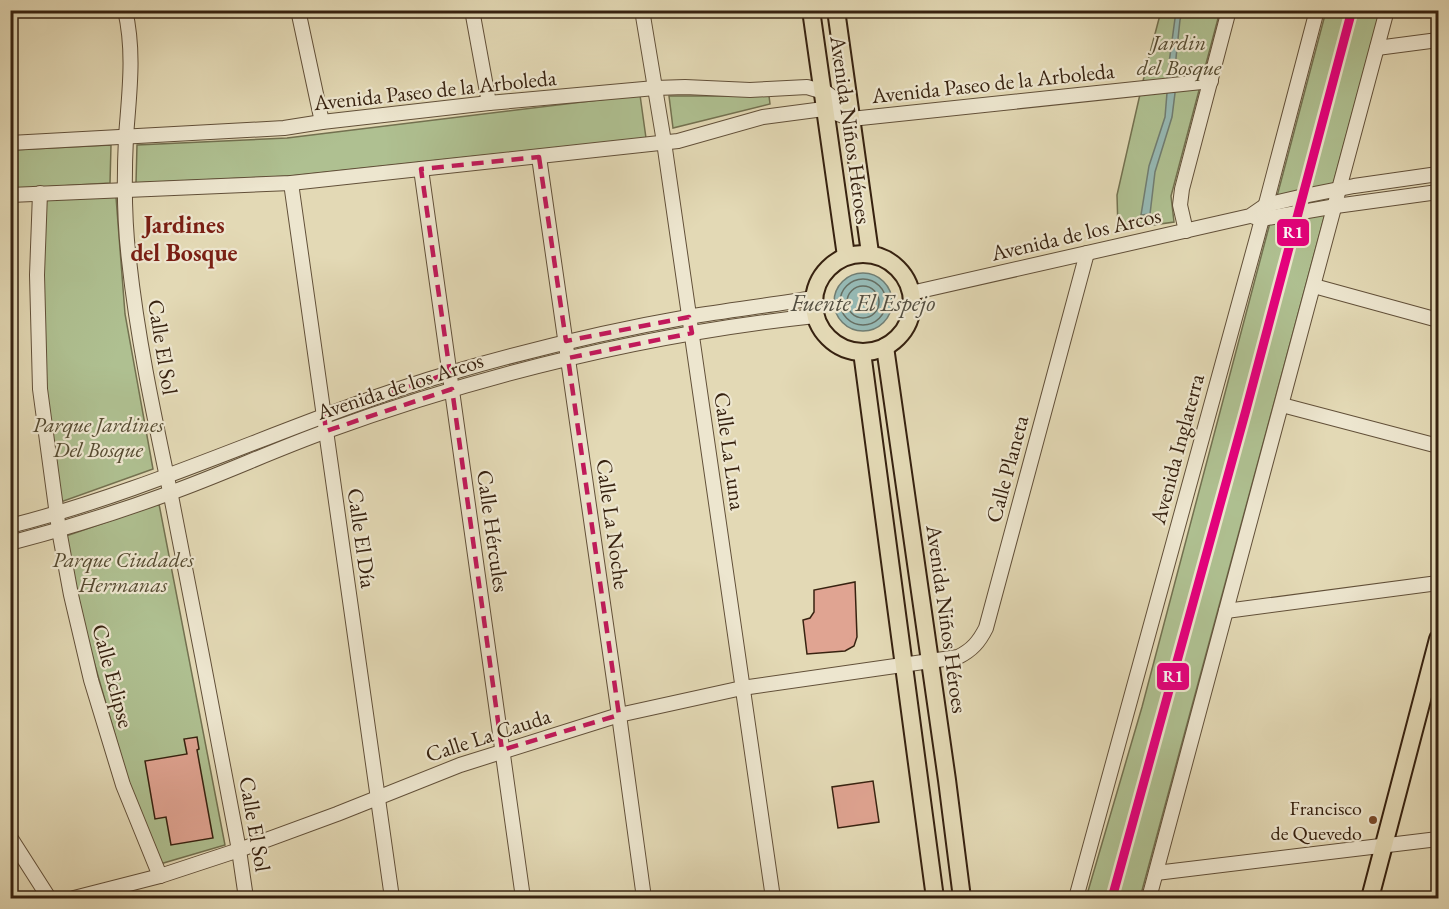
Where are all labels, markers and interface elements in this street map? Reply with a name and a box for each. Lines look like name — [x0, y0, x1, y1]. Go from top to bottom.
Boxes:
park label: Jardin del Bosque — [1137, 28, 1222, 82]
street label: Avenida Niños Héroes — [823, 33, 879, 226]
street label: Avenida Paseo de la Arboleda — [869, 56, 1116, 110]
street label: Avenida Paseo de la Arboleda — [311, 63, 558, 117]
street label: Avenida de los Arcos — [987, 200, 1164, 268]
district label: Jardines del Bosque — [130, 209, 238, 269]
line badge: R1 — [1276, 218, 1310, 247]
text: R1 — [1283, 222, 1303, 243]
water label: Fuente El Espejo — [790, 287, 935, 318]
street label: Calle El Sol — [141, 297, 185, 397]
street label: Avenida de los Arcos — [312, 345, 487, 427]
street label: Avenida Inglaterra — [1143, 370, 1211, 528]
street label: Calle La Luna — [707, 390, 753, 512]
park label: Parque Jardines Del Bosque — [32, 410, 164, 464]
street label: Calle Planeta — [979, 412, 1035, 526]
street label: Calle La Noche — [590, 457, 637, 591]
street label: Calle Hércules — [470, 468, 516, 594]
street label: Calle El Día — [341, 486, 383, 590]
street label: Avenida Niños Héroes — [919, 522, 975, 715]
park label: Parque Ciudades Hermanas — [52, 545, 195, 599]
street label: Calle Eclipse — [85, 621, 141, 732]
line badge: R1 — [1156, 662, 1190, 691]
text: R1 — [1163, 666, 1183, 687]
street label: Calle La Cauda — [422, 701, 554, 769]
street label: Calle El Sol — [232, 774, 278, 874]
place label: Francisco de Quevedo — [1271, 795, 1362, 846]
marker: Francisco de Quevedo — [1367, 814, 1379, 826]

